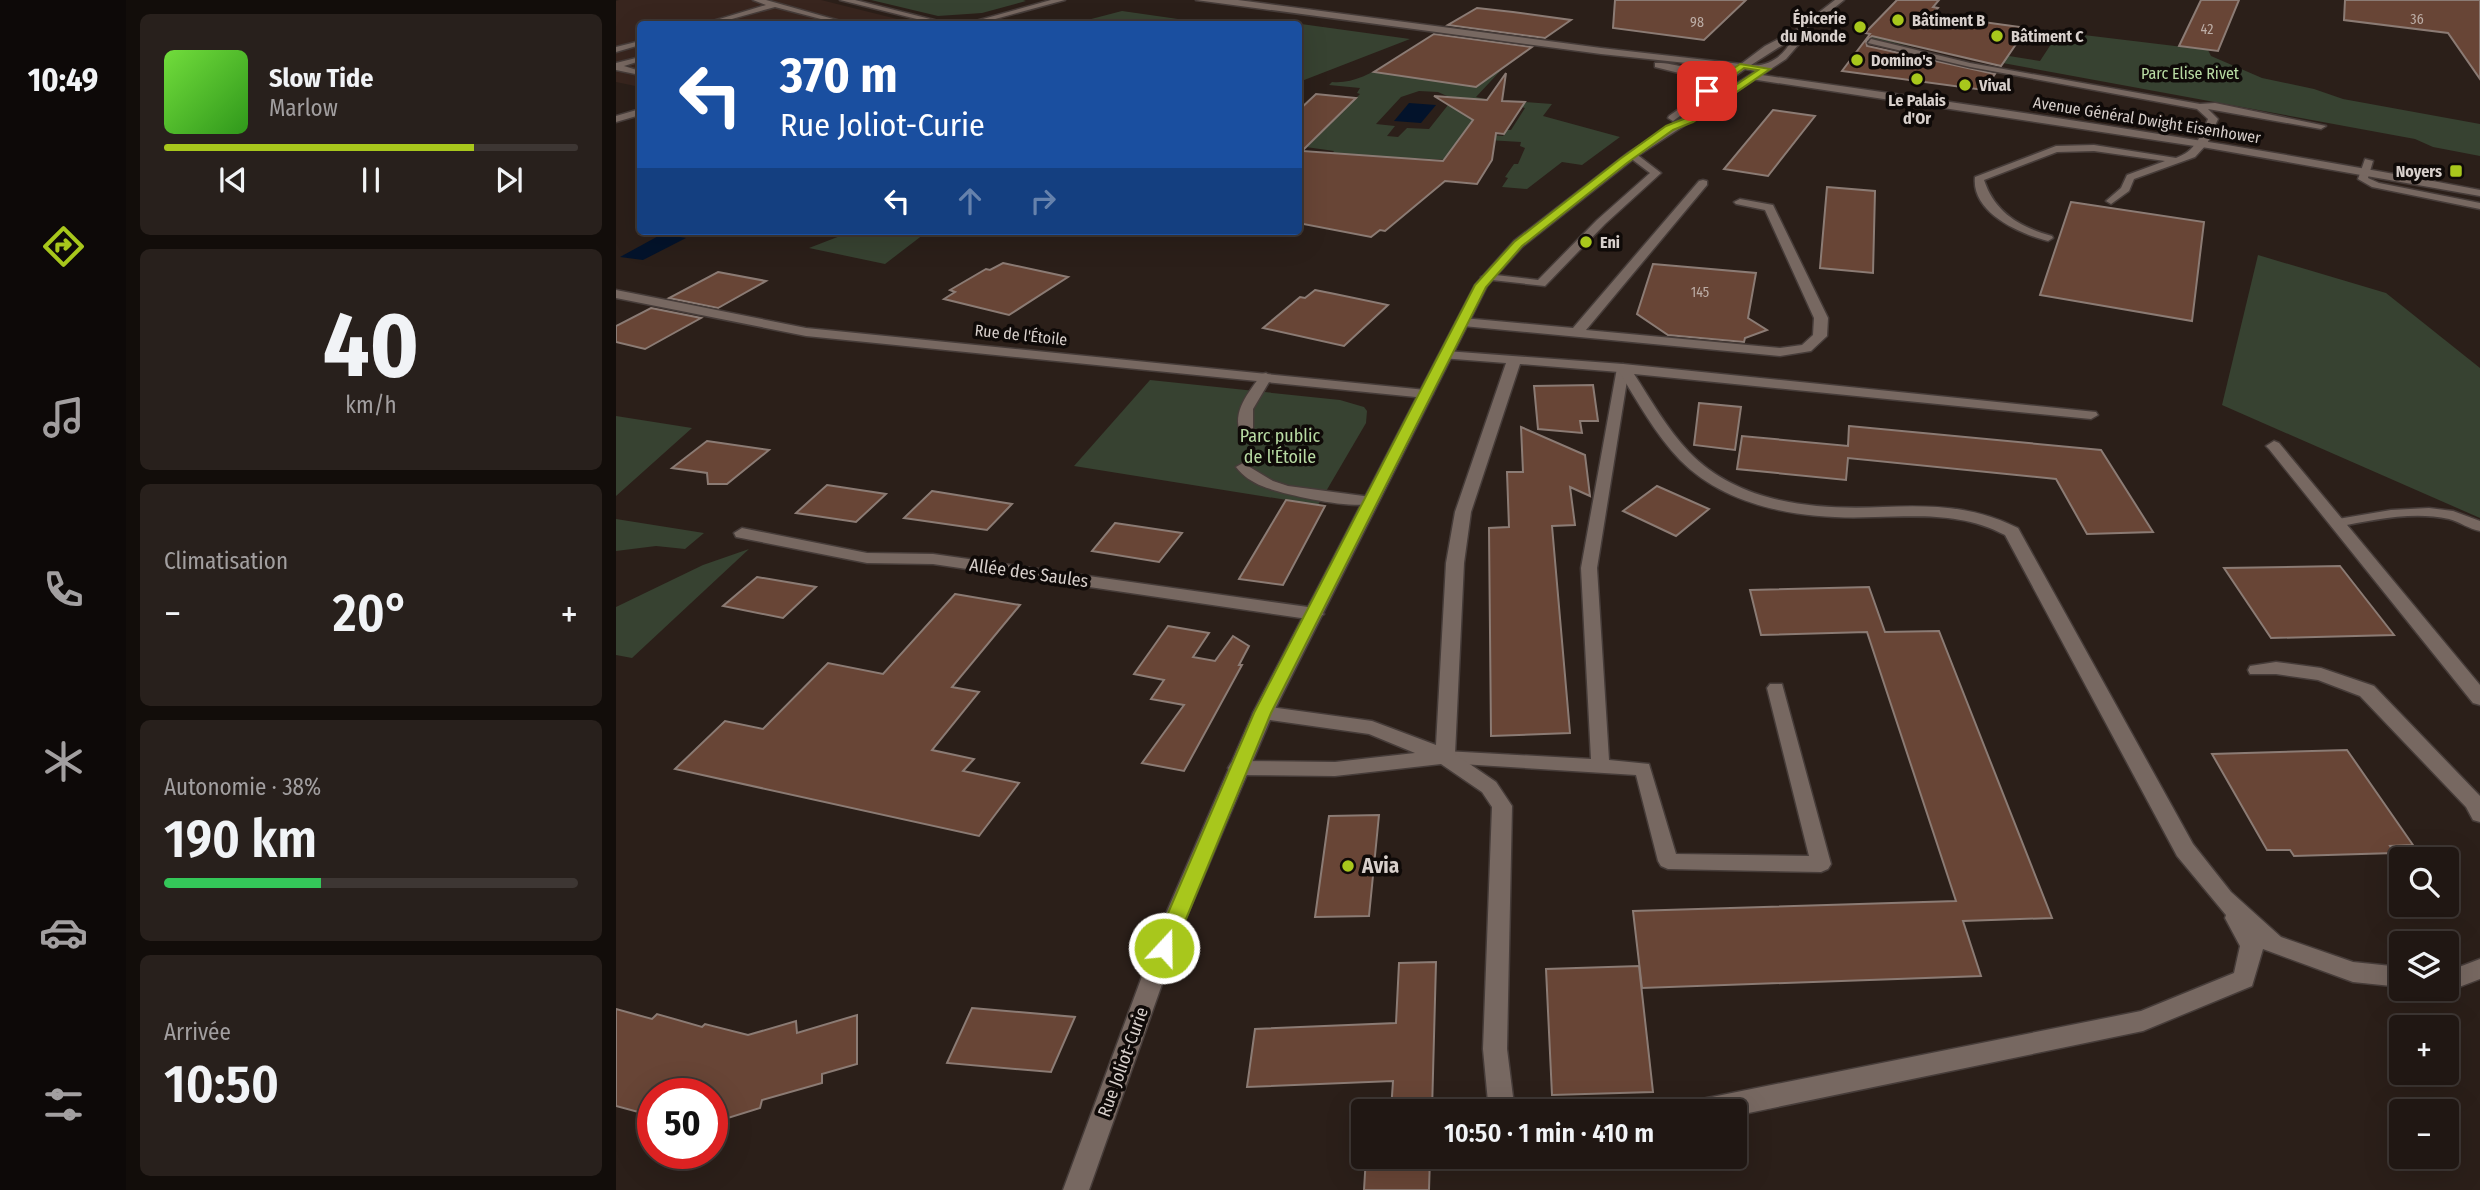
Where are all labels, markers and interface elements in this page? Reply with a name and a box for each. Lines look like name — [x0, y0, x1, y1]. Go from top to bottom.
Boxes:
place label: Épicerie du Monde — [1780, 8, 1846, 46]
place label: Bâtiment B — [1912, 11, 1985, 30]
house number: 36 — [2410, 11, 2424, 28]
marker: Bâtiment B — [1890, 12, 1906, 28]
house number: 98 — [1690, 14, 1704, 31]
marker: Épicerie du Monde — [1852, 19, 1868, 35]
house number: 42 — [2201, 21, 2213, 38]
place label: Bâtiment C — [2011, 27, 2084, 46]
marker: Bâtiment C — [1989, 28, 2005, 44]
text: 370 m — [780, 46, 898, 105]
icon: left — [665, 49, 756, 140]
place label: Domino's — [1871, 51, 1933, 70]
marker: Domino's — [1849, 52, 1865, 68]
text: 10:49 — [28, 61, 98, 99]
pin — [1677, 61, 1737, 121]
text: Slow Tide — [269, 63, 373, 94]
park label: Parc Elise Rivet — [2141, 64, 2240, 83]
marker: Le Palais d'Or — [1909, 71, 1925, 87]
icon: arrive — [1688, 72, 1726, 110]
place label: Vival — [1978, 76, 2012, 95]
marker: Vival — [1957, 77, 1973, 93]
place label: Le Palais d'Or — [1888, 91, 1946, 128]
street label: Avenue Général Dwight Eisenhower — [2032, 93, 2263, 147]
text: Marlow — [269, 94, 338, 122]
text: Rue Joliot-Curie — [780, 106, 985, 144]
icon: previous — [214, 161, 252, 199]
icon: pause — [352, 161, 390, 199]
icon: next — [490, 161, 528, 199]
place label: Noyers — [2396, 162, 2442, 181]
marker: Noyers — [2448, 163, 2464, 179]
icon: left — [878, 182, 916, 220]
icon: ahead — [951, 182, 989, 220]
icon: right — [1024, 182, 1062, 220]
icon: directions — [39, 222, 88, 271]
place label: Eni — [1600, 233, 1620, 252]
marker: Eni — [1578, 234, 1594, 250]
house number: 145 — [1691, 284, 1709, 301]
text: 40 — [323, 291, 419, 400]
street label: Rue de l'Étoile — [974, 321, 1068, 349]
text: km/h — [345, 391, 397, 419]
icon: music — [39, 393, 88, 442]
park label: Parc public de l'Étoile — [1240, 425, 1321, 468]
text: Climatisation — [164, 547, 288, 575]
street label: Allée des Saules — [968, 554, 1090, 592]
icon: phone — [39, 565, 88, 614]
text: 20° — [333, 582, 409, 645]
text: − — [164, 591, 181, 637]
text: + — [561, 591, 578, 637]
icon: climate — [39, 737, 88, 786]
text: Autonomie · 38% — [164, 773, 321, 801]
text: 190 km — [164, 808, 317, 871]
map controls — [2389, 847, 2459, 1169]
button: search — [2389, 847, 2459, 917]
place label: Avia — [1361, 853, 1399, 879]
marker: Avia — [1340, 858, 1356, 874]
icon: car — [39, 908, 88, 957]
position arrow — [1127, 911, 1201, 985]
button: layers — [2389, 931, 2459, 1001]
street label: Rue Joliot-Curie — [1093, 1004, 1153, 1120]
button: + — [2389, 1015, 2459, 1085]
text: Arrivée — [164, 1018, 231, 1046]
text: 10:50 — [164, 1053, 279, 1116]
speed limit sign: 50 — [637, 1078, 728, 1169]
icon: filters — [39, 1080, 88, 1129]
button: − — [2389, 1099, 2459, 1169]
text: 10:50 · 1 min · 410 m — [1444, 1118, 1654, 1149]

